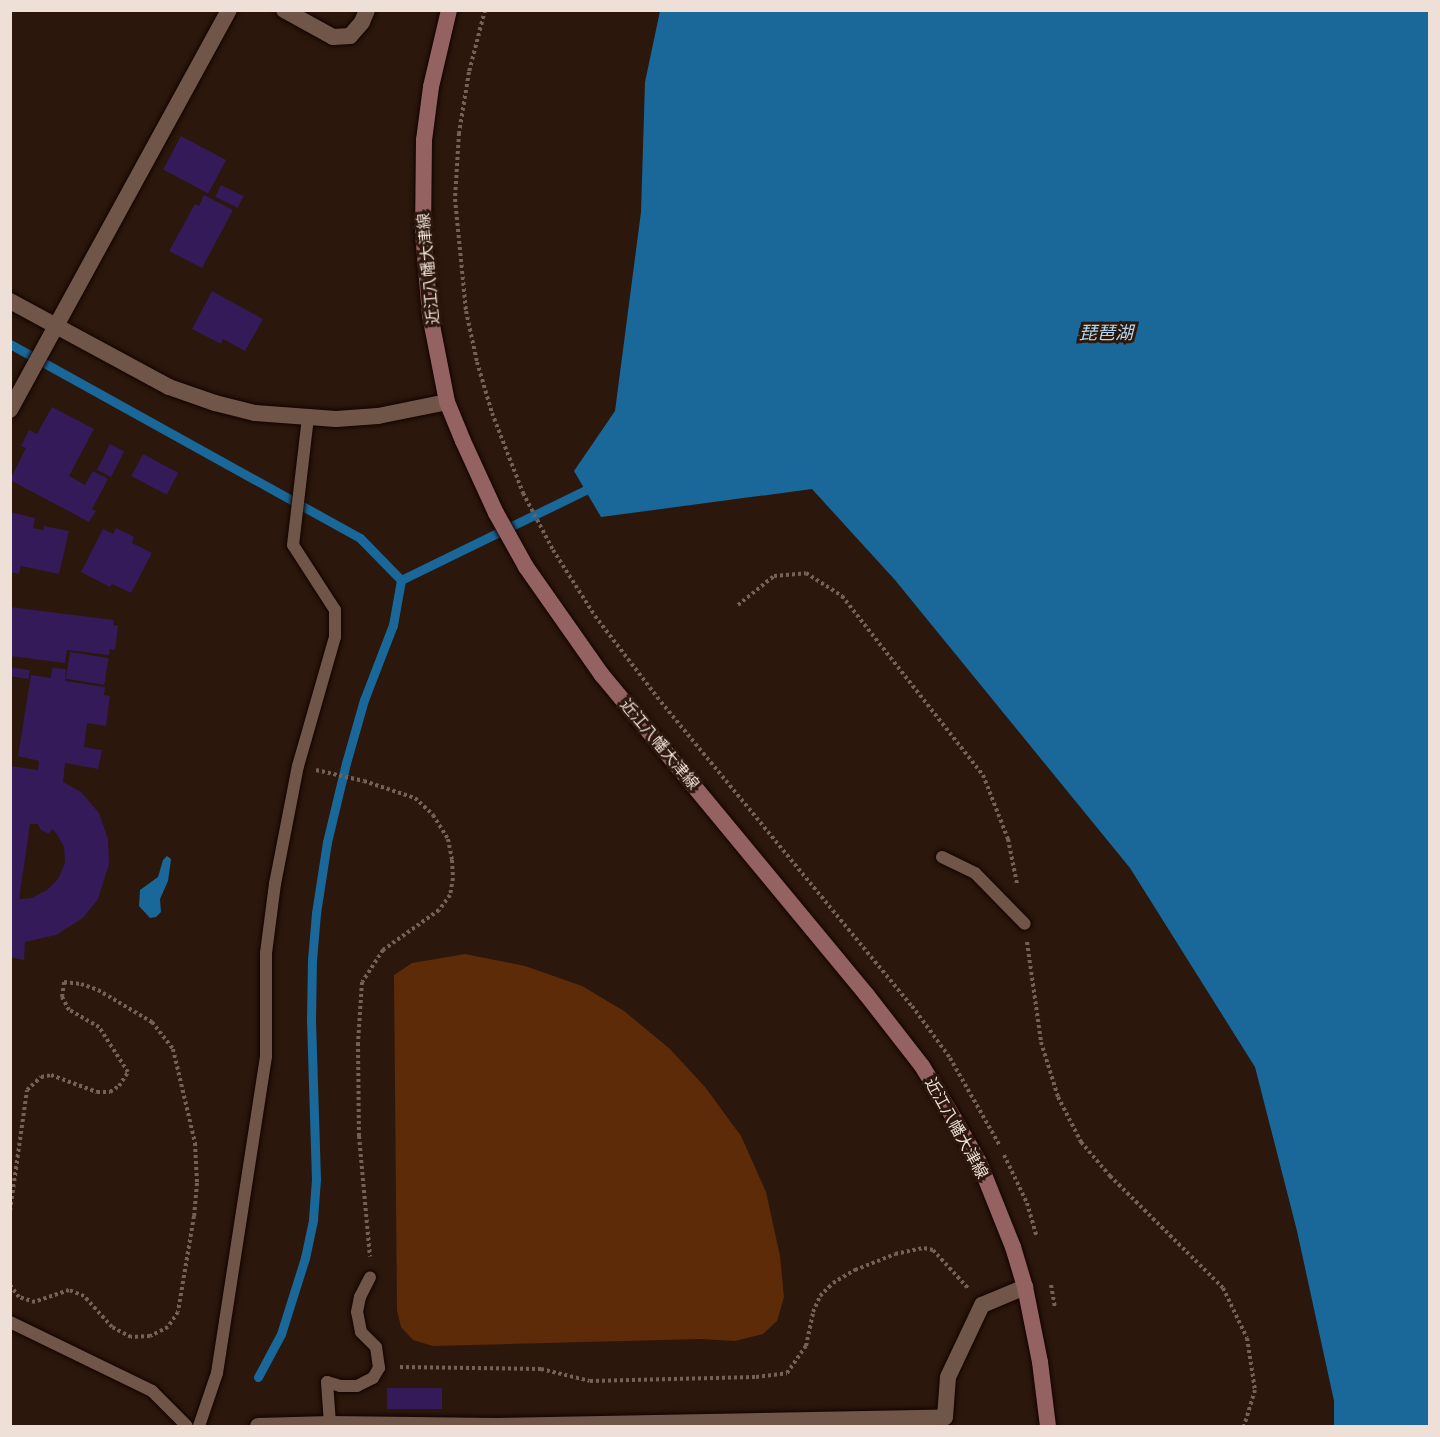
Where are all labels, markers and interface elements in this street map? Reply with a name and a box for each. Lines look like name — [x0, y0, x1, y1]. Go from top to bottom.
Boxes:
street label: 近江八幡大津線 — [414, 212, 442, 326]
water label: 琵琶湖 — [1079, 322, 1133, 344]
street label: 近江八幡大津線 — [617, 695, 703, 793]
street label: 近江八幡大津線 — [921, 1074, 993, 1182]

